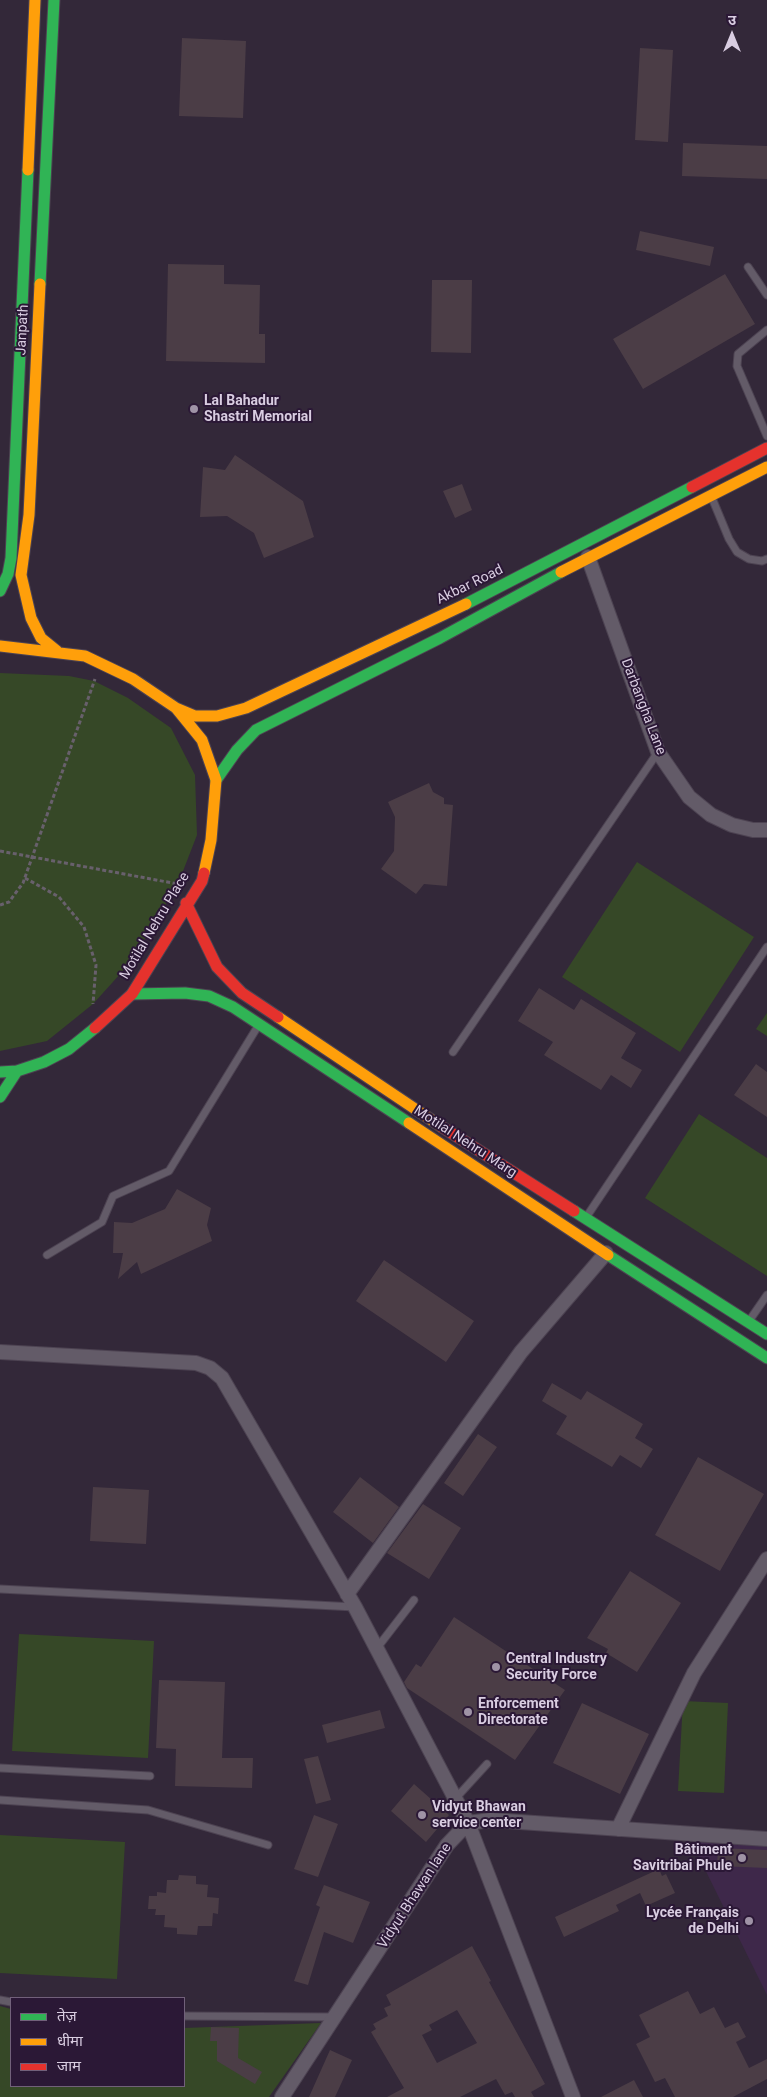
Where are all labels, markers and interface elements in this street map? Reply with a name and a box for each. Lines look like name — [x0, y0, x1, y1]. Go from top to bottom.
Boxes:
north arrow — [707, 10, 757, 60]
text: उ — [728, 12, 736, 28]
street label: Janpath — [13, 304, 33, 356]
place label: Lal Bahadur Shastri Memorial — [204, 393, 312, 426]
marker: Lal Bahadur Shastri Memorial — [188, 403, 200, 415]
street label: Akbar Road — [434, 562, 506, 608]
street label: Darbangha Lane — [617, 657, 669, 757]
street label: Motilal Nehru Place — [116, 869, 194, 983]
street label: Motilal Nehru Marg — [410, 1102, 520, 1182]
place label: Central Industry Security Force — [506, 1651, 607, 1684]
marker: Central Industry Security Force — [490, 1661, 502, 1673]
place label: Enforcement Directorate — [478, 1696, 559, 1728]
marker: Enforcement Directorate — [462, 1706, 474, 1718]
place label: Vidyut Bhawan service center — [432, 1799, 526, 1831]
marker: Vidyut Bhawan service center — [416, 1809, 428, 1821]
street label: Vidyut Bhawan lane — [375, 1840, 455, 1952]
place label: Bâtiment Savitribai Phule — [633, 1842, 732, 1874]
marker: Bâtiment Savitribai Phule — [736, 1852, 748, 1864]
place label: Lycée Français de Delhi — [646, 1905, 739, 1938]
marker: Lycée Français de Delhi — [743, 1915, 755, 1927]
legend — [10, 1997, 185, 2087]
text: तेज़ — [57, 2007, 77, 2025]
text: धीमा — [57, 2032, 83, 2050]
text: जाम — [57, 2057, 81, 2075]

